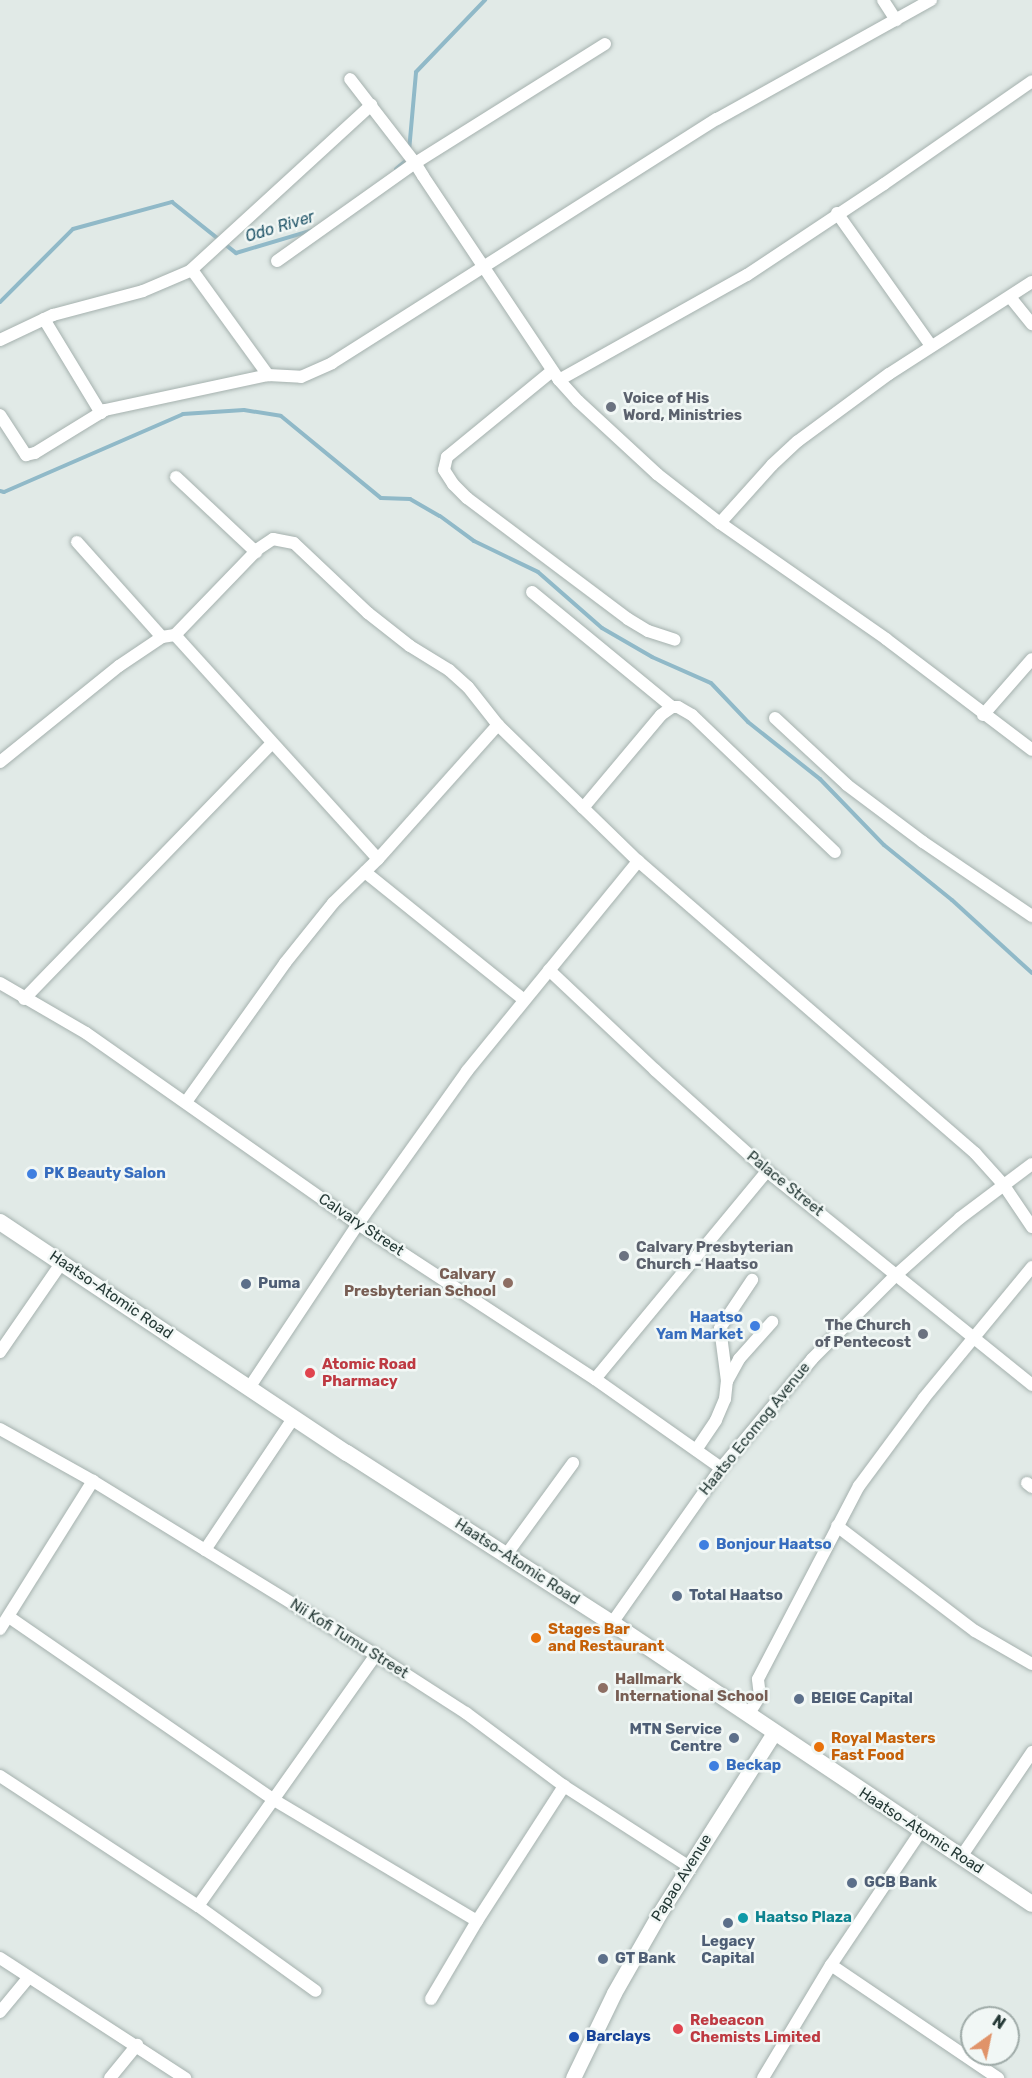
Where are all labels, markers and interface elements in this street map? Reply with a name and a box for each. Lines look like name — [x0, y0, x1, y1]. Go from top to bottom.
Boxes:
water label: Odo River — [243, 207, 317, 247]
place label: Voice of His Word, Ministries — [623, 389, 742, 424]
marker: Voice of His Word, Ministries — [604, 400, 618, 414]
street label: Palace Street — [743, 1148, 827, 1220]
place label: PK Beauty Salon — [44, 1165, 166, 1183]
marker: PK Beauty Salon — [25, 1167, 39, 1181]
street label: Calvary Street — [315, 1190, 407, 1260]
place label: Calvary Presbyterian Church - Haatso — [636, 1238, 794, 1273]
street label: Haatso-Atomic Road — [46, 1247, 176, 1343]
marker: Calvary Presbyterian Church - Haatso — [617, 1249, 631, 1263]
place label: Calvary Presbyterian School — [344, 1265, 496, 1300]
place label: Puma — [258, 1275, 300, 1293]
marker: Calvary Presbyterian School — [501, 1276, 515, 1290]
marker: Puma — [239, 1277, 253, 1291]
place label: Haatso Yam Market — [656, 1308, 743, 1343]
place label: The Church of Pentecost — [814, 1316, 911, 1351]
marker: Haatso Yam Market — [748, 1319, 762, 1333]
marker: The Church of Pentecost — [916, 1327, 930, 1341]
place label: Atomic Road Pharmacy — [322, 1355, 416, 1390]
street label: Haatso Ecomog Avenue — [696, 1359, 814, 1499]
marker: Atomic Road Pharmacy — [303, 1366, 317, 1380]
street label: Haatso-Atomic Road — [451, 1515, 583, 1609]
place label: Bonjour Haatso — [716, 1536, 832, 1554]
marker: Bonjour Haatso — [697, 1538, 711, 1552]
place label: Total Haatso — [689, 1587, 783, 1605]
marker: Total Haatso — [670, 1589, 684, 1603]
street label: Nii Kofi Tumu Street — [286, 1595, 412, 1683]
place label: Stages Bar and Restaurant — [548, 1620, 664, 1655]
marker: Stages Bar and Restaurant — [529, 1631, 543, 1645]
place label: Hallmark International School — [615, 1670, 768, 1705]
marker: Hallmark International School — [596, 1681, 610, 1695]
place label: BEIGE Capital — [811, 1690, 913, 1708]
marker: BEIGE Capital — [792, 1692, 806, 1706]
place label: MTN Service Centre — [630, 1720, 722, 1755]
place label: Royal Masters Fast Food — [831, 1729, 936, 1764]
marker: MTN Service Centre — [727, 1731, 741, 1745]
marker: Royal Masters Fast Food — [812, 1740, 826, 1754]
place label: Beckap — [726, 1757, 781, 1775]
marker: Beckap — [707, 1759, 721, 1773]
street label: Haatso-Atomic Road — [855, 1784, 987, 1878]
street label: Papao Avenue — [648, 1831, 716, 1925]
place label: GCB Bank — [864, 1874, 937, 1892]
marker: GCB Bank — [845, 1876, 859, 1890]
place label: Haatso Plaza — [755, 1909, 852, 1927]
marker: Haatso Plaza — [736, 1911, 750, 1925]
marker: Legacy Capital — [721, 1916, 735, 1930]
place label: Legacy Capital — [701, 1932, 755, 1967]
place label: GT Bank — [615, 1950, 676, 1968]
marker: GT Bank — [596, 1952, 610, 1966]
north arrow — [960, 2006, 1020, 2066]
place label: Rebeacon Chemists Limited — [690, 2011, 821, 2046]
text: N — [989, 2011, 1009, 2033]
marker: Rebeacon Chemists Limited — [671, 2022, 685, 2036]
place label: Barclays — [586, 2028, 651, 2046]
marker: Barclays — [567, 2030, 581, 2044]

